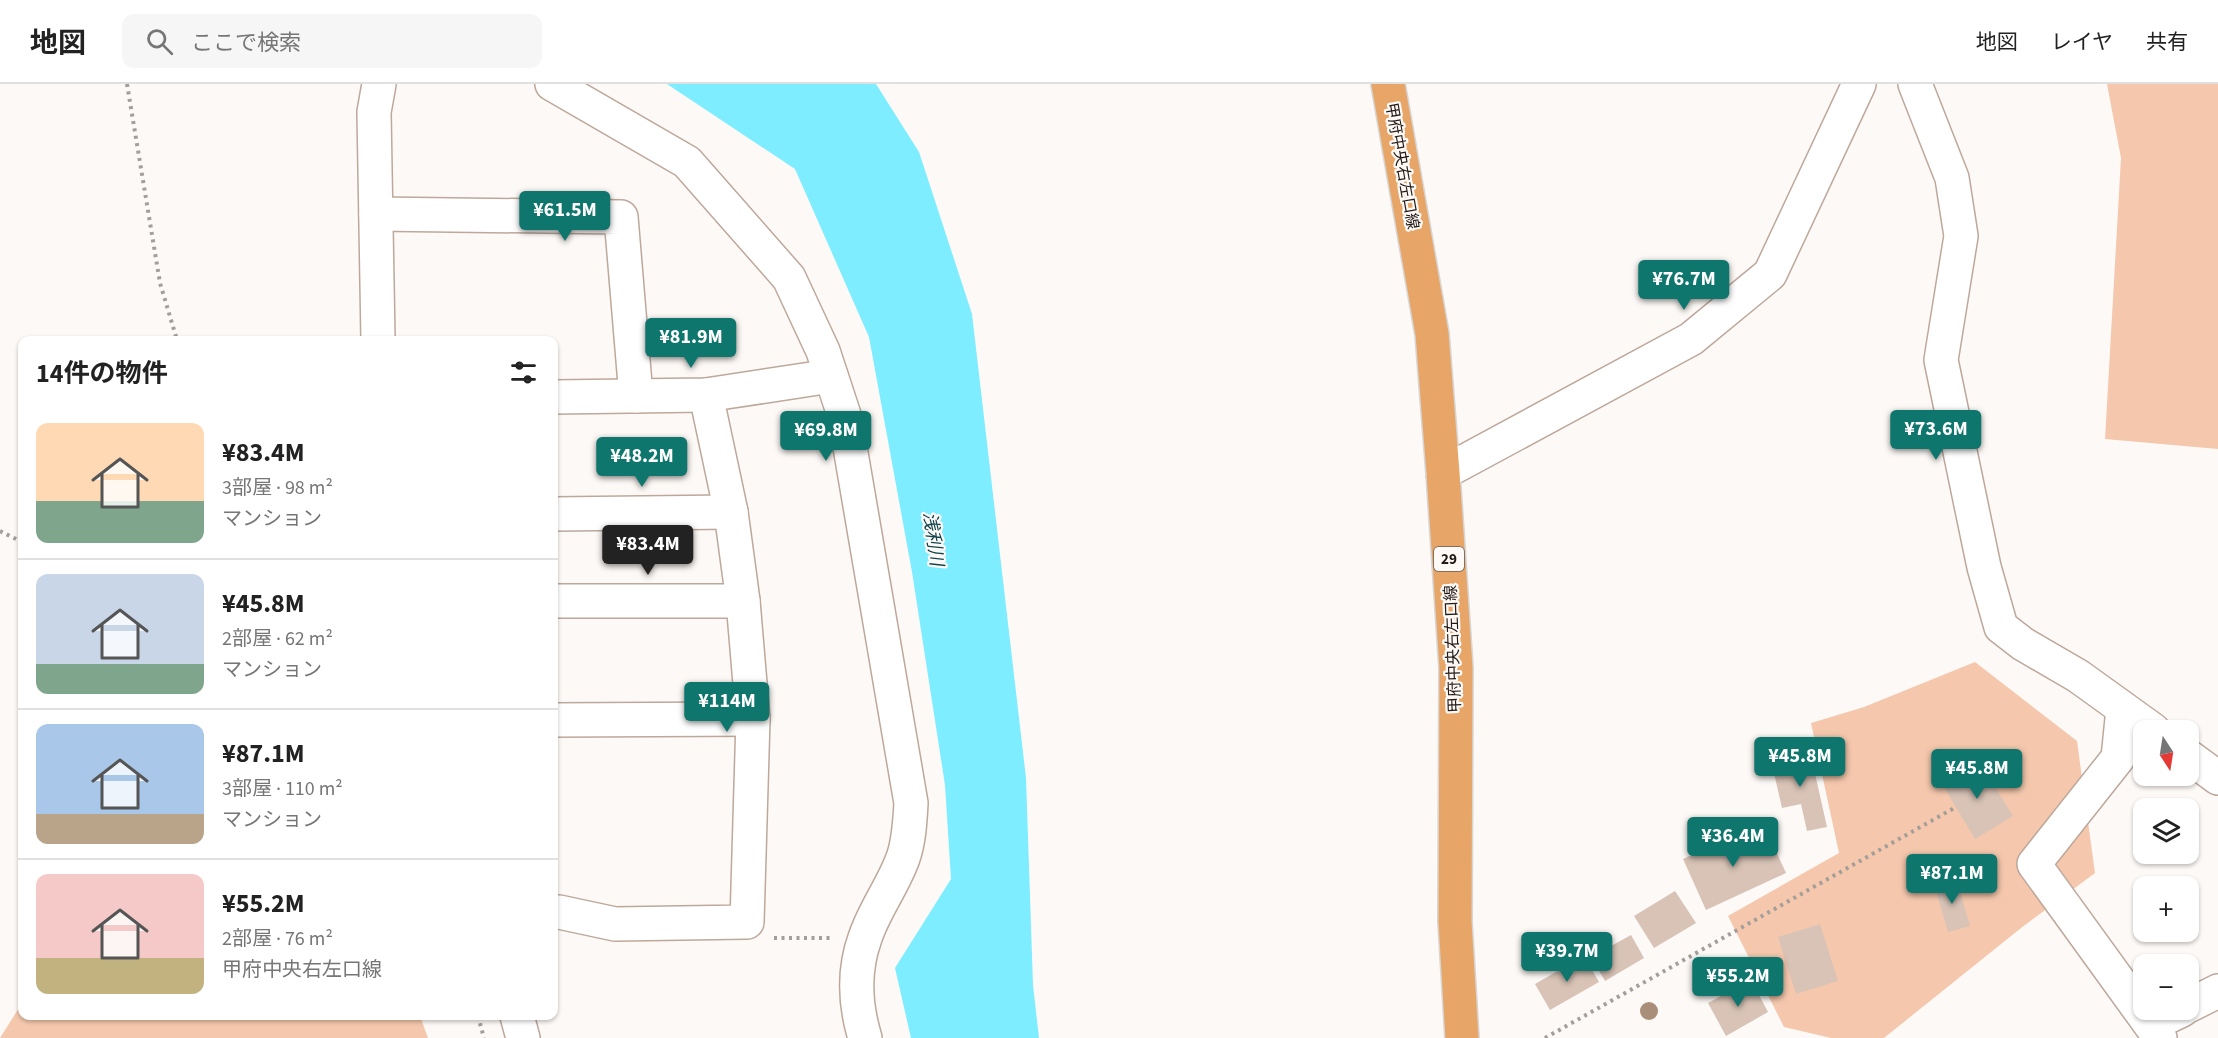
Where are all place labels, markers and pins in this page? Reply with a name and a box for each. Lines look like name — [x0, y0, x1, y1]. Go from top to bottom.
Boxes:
pin: ¥61.5M — [516, 191, 614, 242]
pin: ¥76.7M — [1635, 260, 1733, 311]
pin: ¥81.9M — [642, 318, 740, 369]
pin: ¥73.6M — [1887, 410, 1985, 461]
pin: ¥69.8M — [777, 411, 875, 462]
pin: ¥48.2M — [593, 437, 691, 488]
pin: ¥83.4M — [599, 525, 697, 576]
pin: ¥114M — [685, 682, 769, 733]
pin: ¥45.8M — [1751, 737, 1849, 788]
pin: ¥45.8M — [1928, 749, 2026, 800]
pin: ¥36.4M — [1684, 817, 1782, 868]
pin: ¥87.1M — [1903, 854, 2001, 905]
pin: ¥39.7M — [1518, 932, 1616, 983]
pin: ¥55.2M — [1689, 957, 1787, 1008]

